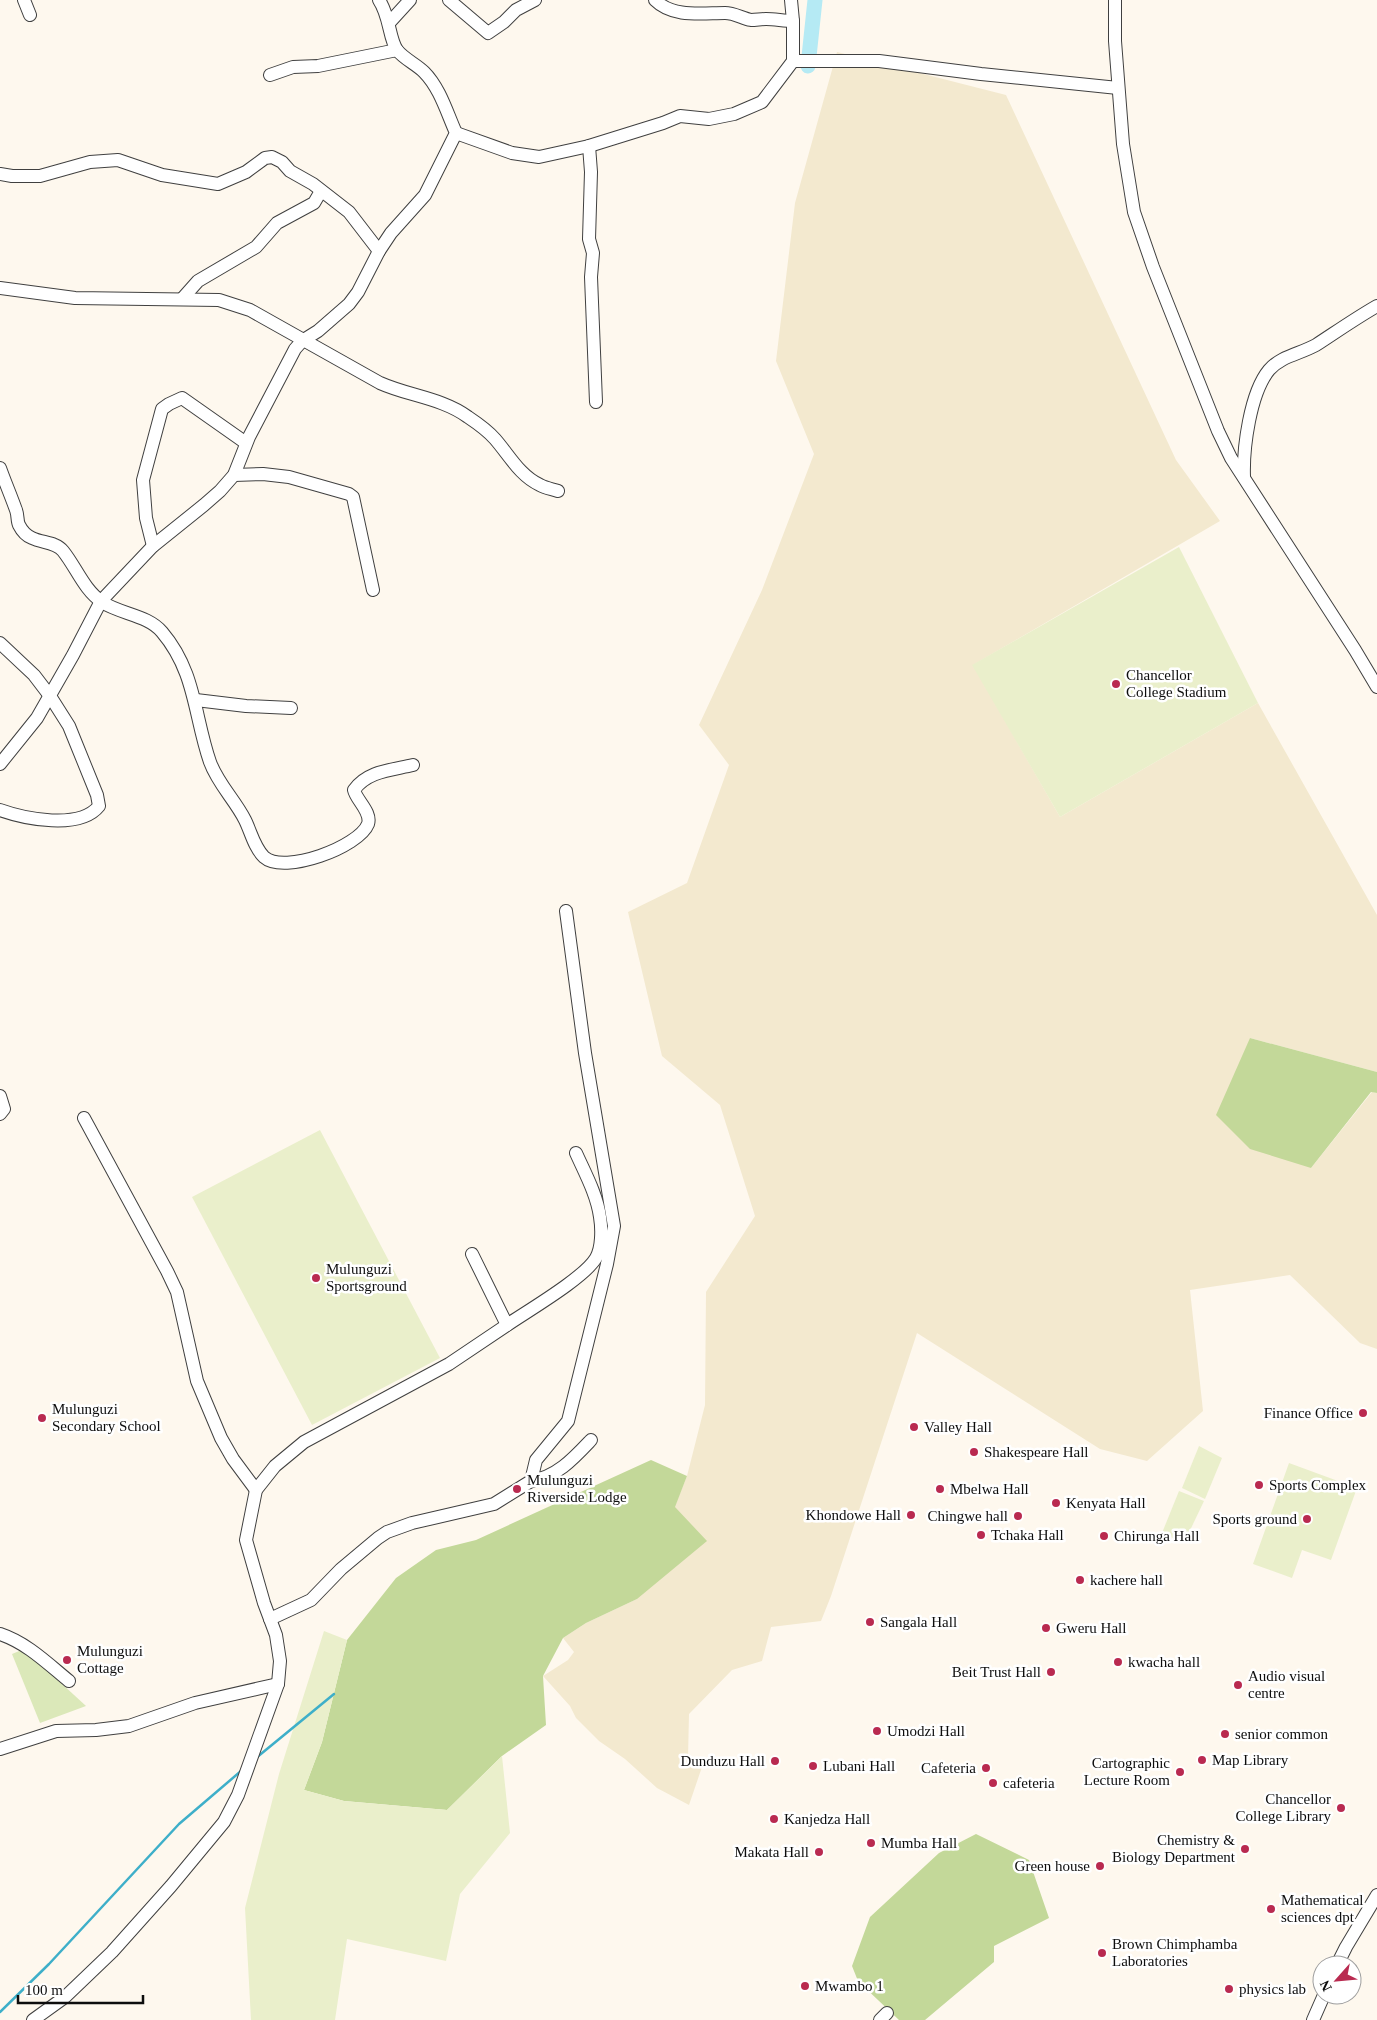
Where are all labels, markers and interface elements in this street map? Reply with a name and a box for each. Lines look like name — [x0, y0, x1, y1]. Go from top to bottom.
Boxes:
place label: Chancellor College Stadium — [1126, 667, 1227, 700]
marker: Chancellor College Stadium — [1110, 678, 1122, 690]
place label: Mulunguzi Sportsground — [326, 1261, 407, 1294]
marker: Mulunguzi Sportsground — [310, 1272, 322, 1284]
place label: Mulunguzi Secondary School — [52, 1401, 161, 1434]
place label: Finance Office — [1264, 1405, 1353, 1421]
marker: Finance Office — [1357, 1407, 1369, 1419]
marker: Mulunguzi Secondary School — [36, 1412, 48, 1424]
place label: Valley Hall — [924, 1419, 992, 1435]
marker: Valley Hall — [908, 1421, 920, 1433]
place label: Shakespeare Hall — [984, 1444, 1089, 1460]
marker: Shakespeare Hall — [968, 1446, 980, 1458]
place label: Mulunguzi Riverside Lodge — [527, 1472, 627, 1505]
place label: Sports Complex — [1269, 1477, 1367, 1493]
marker: Sports Complex — [1253, 1479, 1265, 1491]
place label: Mbelwa Hall — [950, 1481, 1029, 1497]
marker: Mulunguzi Riverside Lodge — [511, 1483, 523, 1495]
marker: Mbelwa Hall — [934, 1483, 946, 1495]
place label: Kenyata Hall — [1066, 1495, 1146, 1511]
marker: Kenyata Hall — [1050, 1497, 1062, 1509]
place label: Khondowe Hall — [806, 1507, 901, 1523]
place label: Chingwe hall — [928, 1508, 1008, 1524]
marker: Khondowe Hall — [905, 1509, 917, 1521]
marker: Chingwe hall — [1012, 1510, 1024, 1522]
place label: Sports ground — [1212, 1511, 1297, 1527]
marker: Sports ground — [1301, 1513, 1313, 1525]
place label: Tchaka Hall — [991, 1527, 1064, 1543]
place label: Chirunga Hall — [1114, 1528, 1199, 1544]
marker: Tchaka Hall — [975, 1529, 987, 1541]
marker: Chirunga Hall — [1098, 1530, 1110, 1542]
place label: kachere hall — [1090, 1572, 1163, 1588]
marker: kachere hall — [1074, 1574, 1086, 1586]
place label: Sangala Hall — [880, 1614, 957, 1630]
marker: Sangala Hall — [864, 1616, 876, 1628]
place label: Gweru Hall — [1056, 1620, 1126, 1636]
marker: Gweru Hall — [1040, 1622, 1052, 1634]
place label: Mulunguzi Cottage — [77, 1643, 143, 1676]
marker: Mulunguzi Cottage — [61, 1654, 73, 1666]
place label: kwacha hall — [1128, 1654, 1200, 1670]
marker: kwacha hall — [1112, 1656, 1124, 1668]
place label: Beit Trust Hall — [952, 1664, 1041, 1680]
marker: Beit Trust Hall — [1045, 1666, 1057, 1678]
place label: Audio visual centre — [1248, 1668, 1325, 1701]
marker: Audio visual centre — [1232, 1679, 1244, 1691]
place label: Umodzi Hall — [887, 1723, 965, 1739]
marker: Umodzi Hall — [871, 1725, 883, 1737]
place label: senior common — [1235, 1726, 1328, 1742]
marker: senior common — [1219, 1728, 1231, 1740]
place label: Map Library — [1212, 1752, 1289, 1768]
place label: Dunduzu Hall — [680, 1753, 765, 1769]
marker: Map Library — [1196, 1754, 1208, 1766]
marker: Dunduzu Hall — [769, 1755, 781, 1767]
place label: Cartographic Lecture Room — [1084, 1755, 1170, 1788]
place label: Lubani Hall — [823, 1758, 895, 1774]
marker: Lubani Hall — [807, 1760, 819, 1772]
place label: Cafeteria — [921, 1760, 976, 1776]
marker: Cafeteria — [980, 1762, 992, 1774]
marker: Cartographic Lecture Room — [1174, 1766, 1186, 1778]
place label: cafeteria — [1003, 1775, 1055, 1791]
marker: cafeteria — [987, 1777, 999, 1789]
place label: Chancellor College Library — [1236, 1791, 1331, 1824]
marker: Chancellor College Library — [1335, 1802, 1347, 1814]
place label: Kanjedza Hall — [784, 1811, 870, 1827]
marker: Kanjedza Hall — [768, 1813, 780, 1825]
place label: Chemistry & Biology Department — [1112, 1832, 1236, 1865]
place label: Mumba Hall — [881, 1835, 957, 1851]
marker: Mumba Hall — [865, 1837, 877, 1849]
marker: Chemistry & Biology Department — [1239, 1843, 1251, 1855]
place label: Makata Hall — [734, 1844, 809, 1860]
marker: Makata Hall — [813, 1846, 825, 1858]
place label: Green house — [1015, 1858, 1090, 1874]
marker: Green house — [1094, 1860, 1106, 1872]
place label: Mathematical sciences dpt — [1281, 1892, 1363, 1925]
marker: Mathematical sciences dpt — [1265, 1903, 1277, 1915]
place label: Brown Chimphamba Laboratories — [1112, 1936, 1238, 1969]
marker: Brown Chimphamba Laboratories — [1096, 1947, 1108, 1959]
north arrow — [1312, 1955, 1362, 2005]
scale bar — [18, 1972, 142, 2004]
place label: Mwambo 1 — [815, 1978, 884, 1994]
text: N — [1317, 1978, 1335, 1994]
marker: Mwambo 1 — [799, 1980, 811, 1992]
place label: physics lab — [1239, 1981, 1306, 1997]
text: 100 m — [25, 1982, 63, 1998]
marker: physics lab — [1223, 1983, 1235, 1995]

